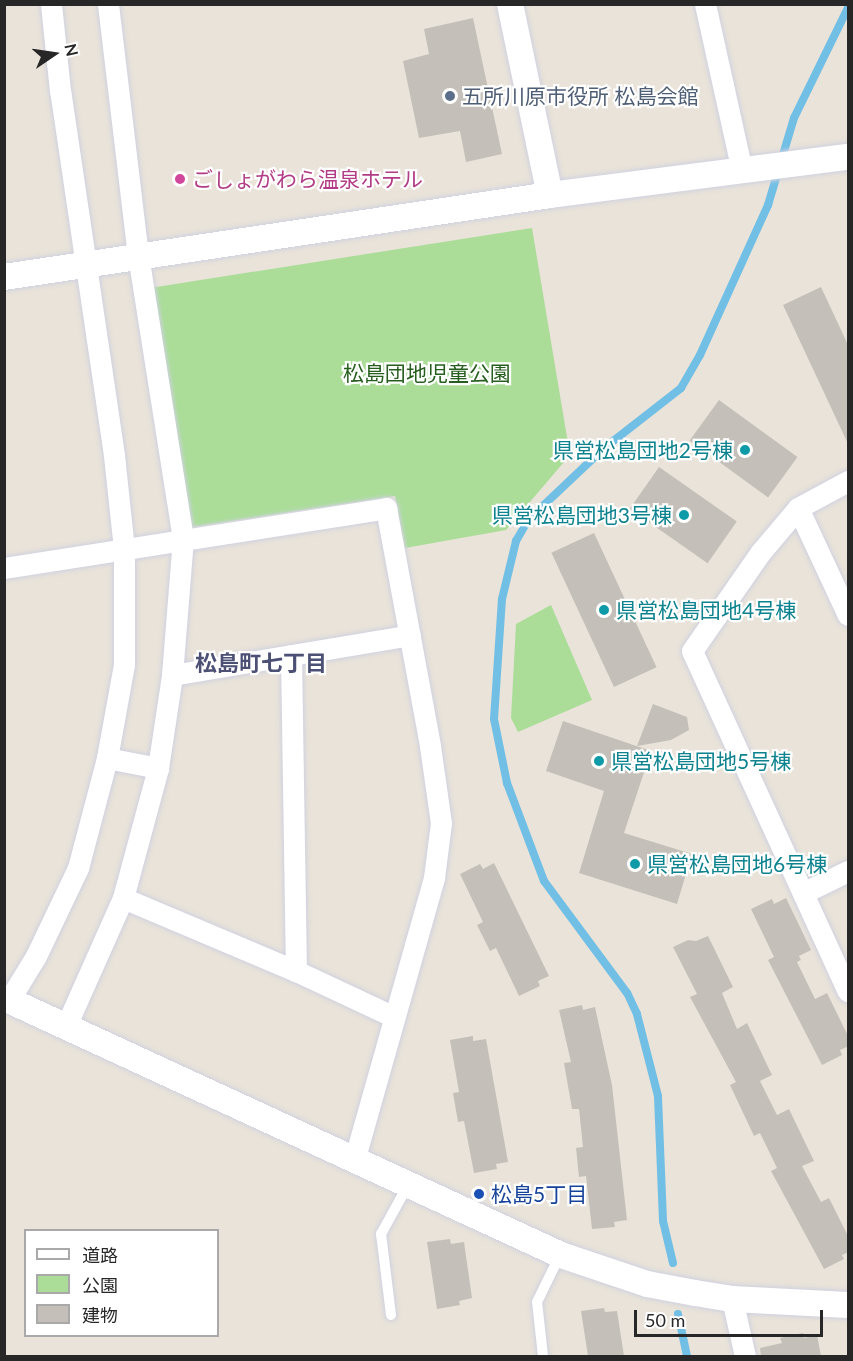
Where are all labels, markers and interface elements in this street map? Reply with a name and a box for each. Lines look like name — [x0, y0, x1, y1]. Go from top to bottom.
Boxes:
north arrow — [24, 24, 84, 84]
text: N — [61, 42, 83, 58]
place label: 五所川原市役所 松島会館 — [462, 83, 698, 109]
marker: 五所川原市役所 松島会館 — [443, 89, 457, 103]
place label: ごしょがわら温泉ホテル — [192, 166, 423, 192]
marker: ごしょがわら温泉ホテル — [173, 172, 187, 186]
park label: 松島団地児童公園 — [343, 360, 511, 386]
place label: 県営松島団地2号棟 — [553, 437, 733, 463]
marker: 県営松島団地2号棟 — [738, 443, 752, 457]
place label: 県営松島団地3号棟 — [492, 502, 672, 528]
marker: 県営松島団地3号棟 — [677, 508, 691, 522]
place label: 県営松島団地4号棟 — [616, 597, 796, 623]
marker: 県営松島団地4号棟 — [597, 603, 611, 617]
district label: 松島町七丁目 — [195, 650, 327, 676]
place label: 県営松島団地5号棟 — [611, 748, 791, 774]
marker: 県営松島団地5号棟 — [592, 754, 606, 768]
place label: 県営松島団地6号棟 — [647, 851, 827, 877]
marker: 県営松島団地6号棟 — [628, 857, 642, 871]
place label: 松島5丁目 — [491, 1181, 587, 1207]
marker: 松島5丁目 — [472, 1187, 486, 1201]
legend — [24, 1229, 219, 1337]
text: 道路 — [82, 1244, 118, 1266]
text: 公園 — [82, 1274, 118, 1296]
scale bar — [637, 1298, 826, 1336]
text: 建物 — [82, 1304, 118, 1326]
text: 50 m — [645, 1309, 685, 1331]

